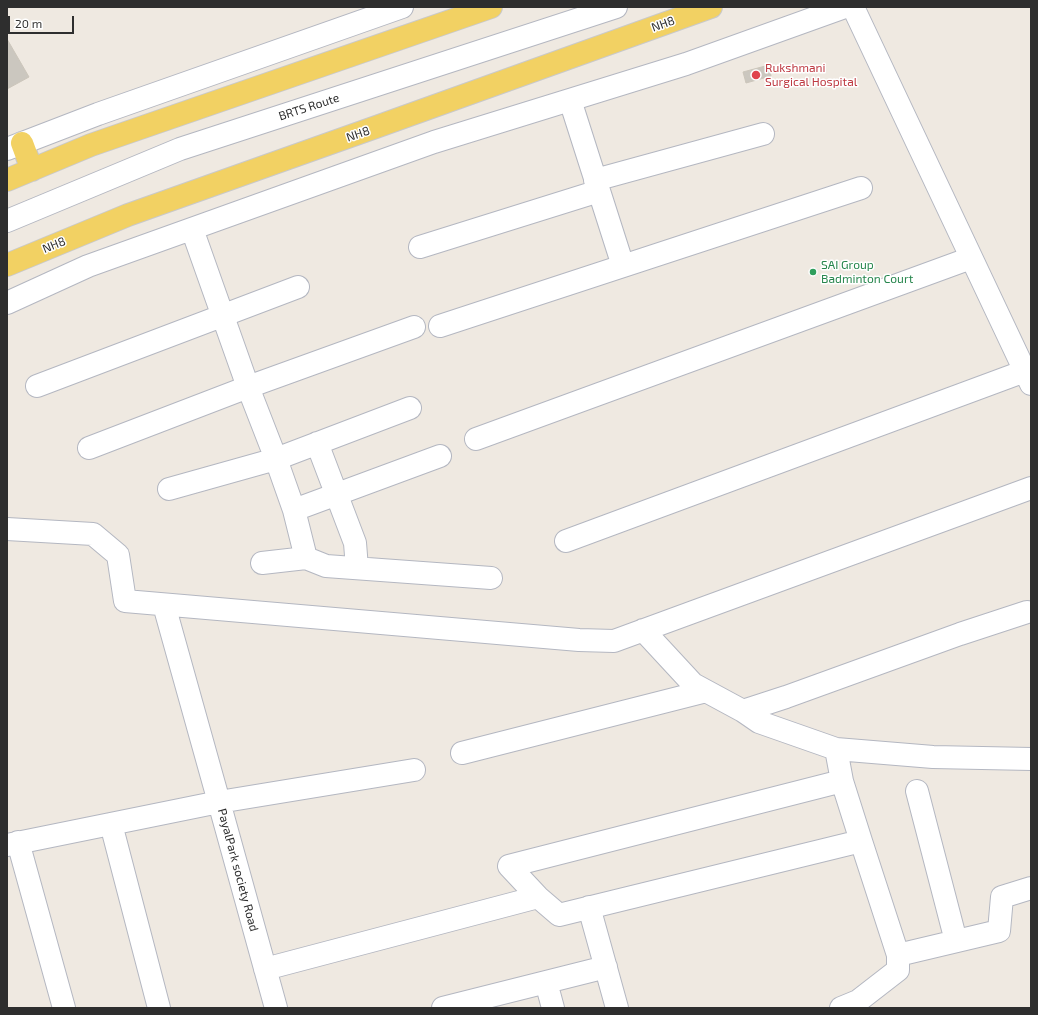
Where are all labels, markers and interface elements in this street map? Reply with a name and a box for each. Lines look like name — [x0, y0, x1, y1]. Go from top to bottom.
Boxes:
scale bar — [10, 8, 76, 34]
street label: NH8 — [649, 13, 677, 35]
text: 20 m — [15, 16, 42, 30]
place label: Rukshmani Surgical Hospital — [765, 61, 857, 89]
marker: Rukshmani Surgical Hospital — [750, 69, 762, 81]
street label: BRTS Route — [277, 90, 341, 124]
street label: NH8 — [344, 123, 372, 145]
street label: NH8 — [40, 234, 68, 256]
place label: SAI Group Badminton Court — [821, 258, 913, 286]
marker: SAI Group Badminton Court — [808, 267, 818, 277]
street label: PayalPark society Road — [215, 807, 261, 933]

